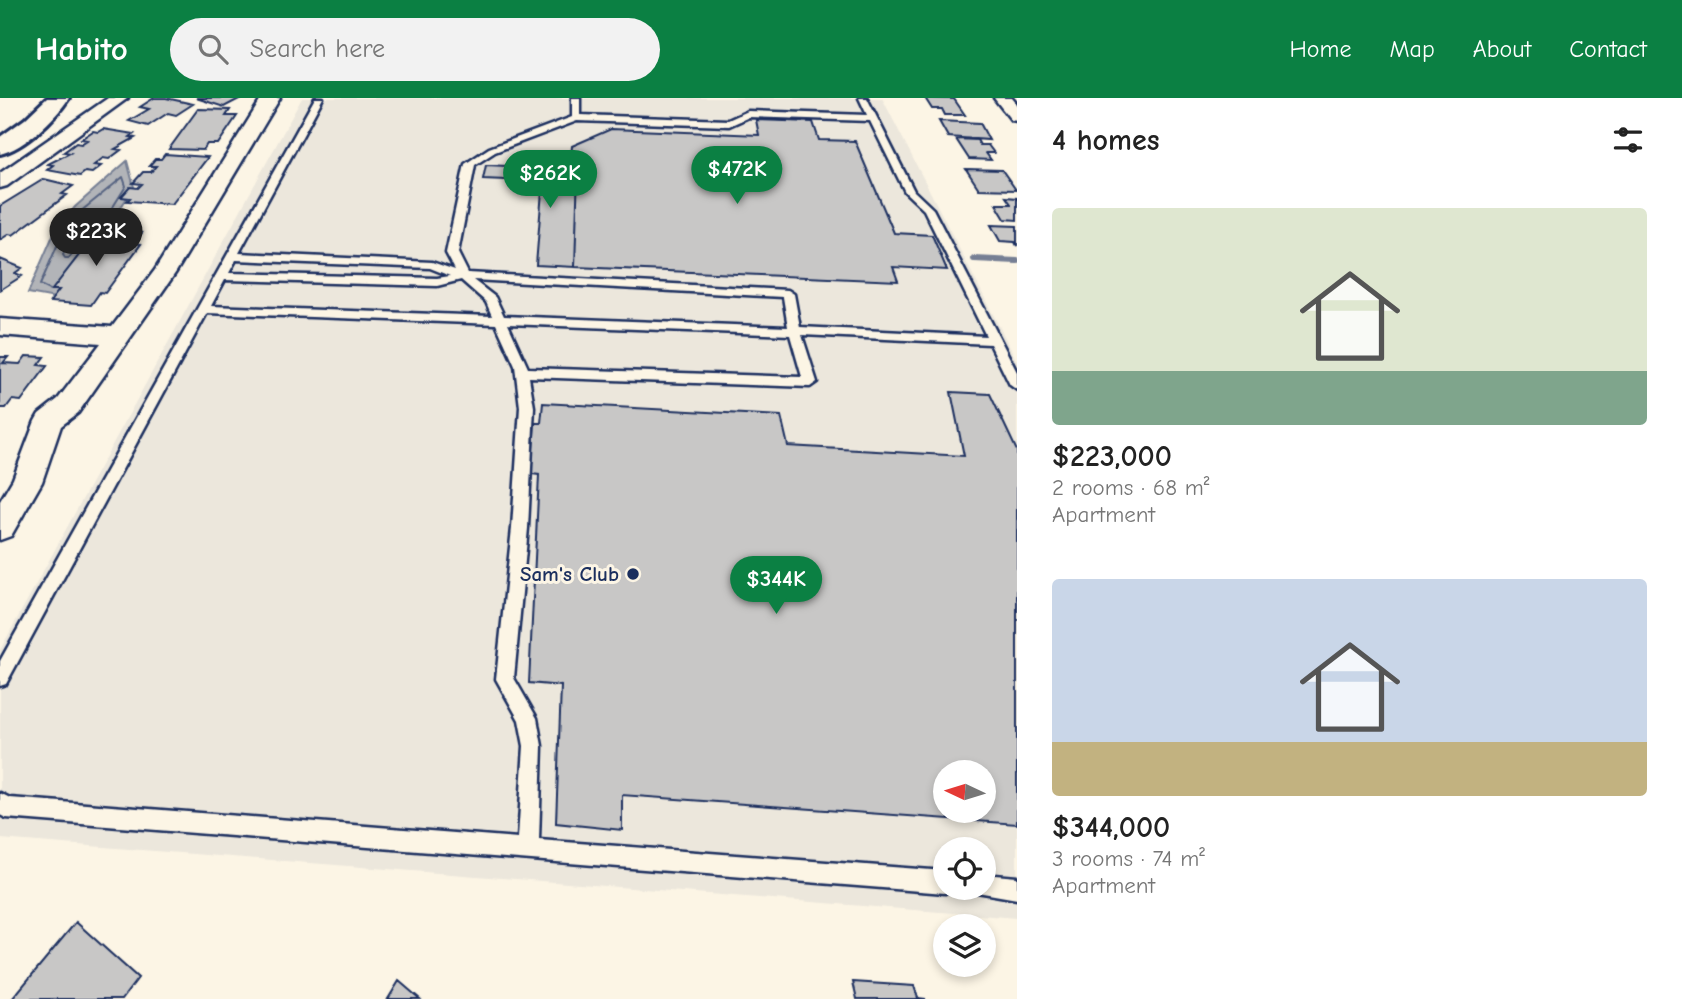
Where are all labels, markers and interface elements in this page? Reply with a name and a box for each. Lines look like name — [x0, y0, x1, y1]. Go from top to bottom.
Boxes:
search box — [170, 18, 660, 81]
text: Habito — [35, 30, 128, 68]
icon: search — [194, 30, 232, 68]
text: Search here — [250, 34, 385, 64]
text: Home — [1290, 35, 1351, 63]
text: Map — [1389, 35, 1435, 63]
text: About — [1473, 35, 1531, 63]
text: Contact — [1569, 35, 1647, 63]
icon: filters — [1609, 121, 1647, 159]
text: 4 homes — [1052, 123, 1159, 158]
pin: $472K — [688, 146, 786, 206]
pin: $262K — [501, 150, 599, 210]
text: $472K — [707, 155, 767, 182]
text: $262K — [519, 159, 581, 186]
pin: $223K — [47, 208, 145, 268]
text: $223K — [65, 217, 127, 244]
icon: home — [1287, 253, 1413, 379]
text: $223,000 — [1052, 439, 1172, 474]
text: 2 rooms · 68 m² — [1052, 474, 1210, 501]
text: Apartment — [1052, 501, 1155, 528]
pin: $344K — [727, 556, 825, 616]
place label: Sam's Club — [520, 562, 619, 586]
text: $344K — [746, 565, 806, 592]
marker: Sam's Club — [625, 566, 641, 582]
icon: home — [1287, 624, 1413, 750]
north arrow — [933, 760, 996, 822]
map controls — [933, 760, 996, 977]
text: $344,000 — [1052, 810, 1170, 845]
button: locate — [933, 837, 996, 900]
text: 3 rooms · 74 m² — [1052, 845, 1205, 872]
text: Apartment — [1052, 872, 1155, 899]
button: layers — [933, 914, 996, 977]

